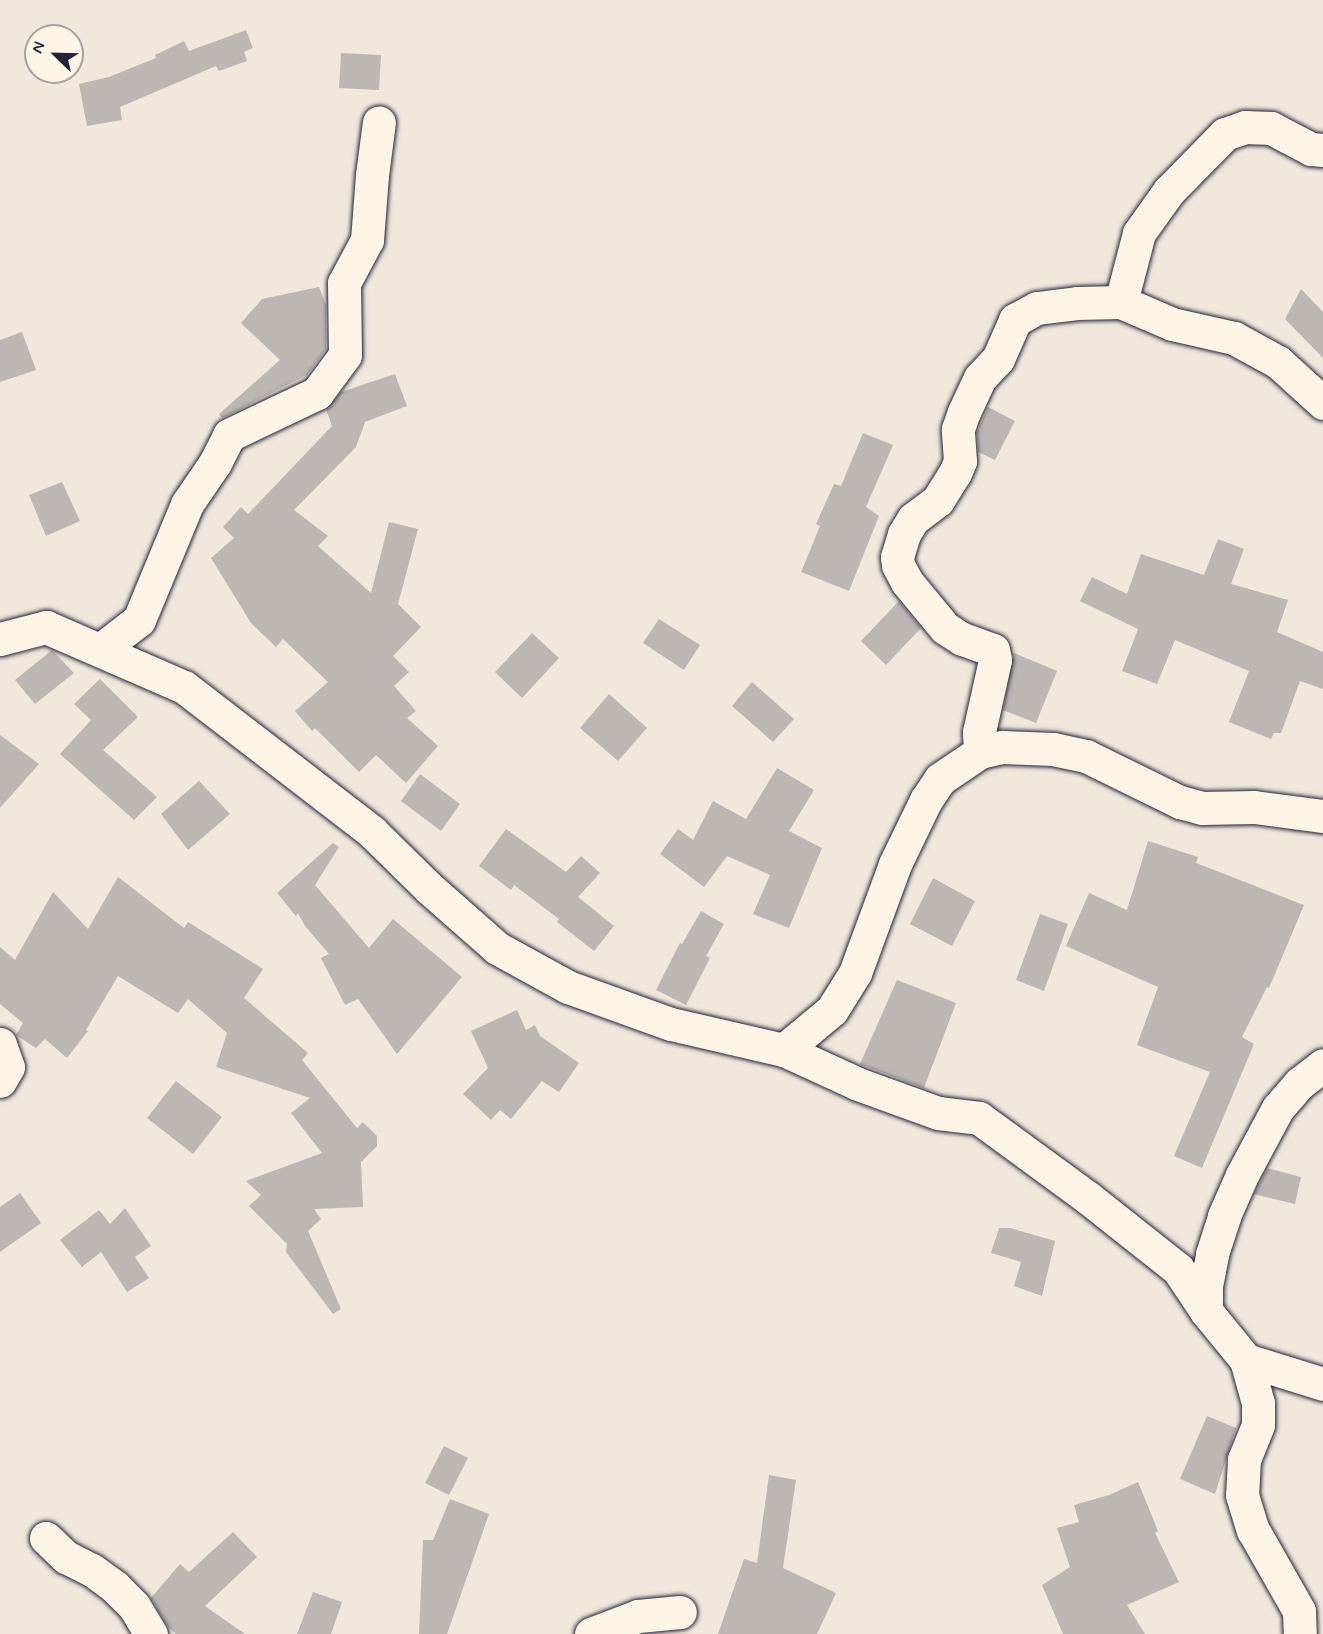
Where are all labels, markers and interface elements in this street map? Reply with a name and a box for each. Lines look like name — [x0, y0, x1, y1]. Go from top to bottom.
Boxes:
north arrow — [24, 24, 84, 84]
text: N — [27, 39, 51, 57]

